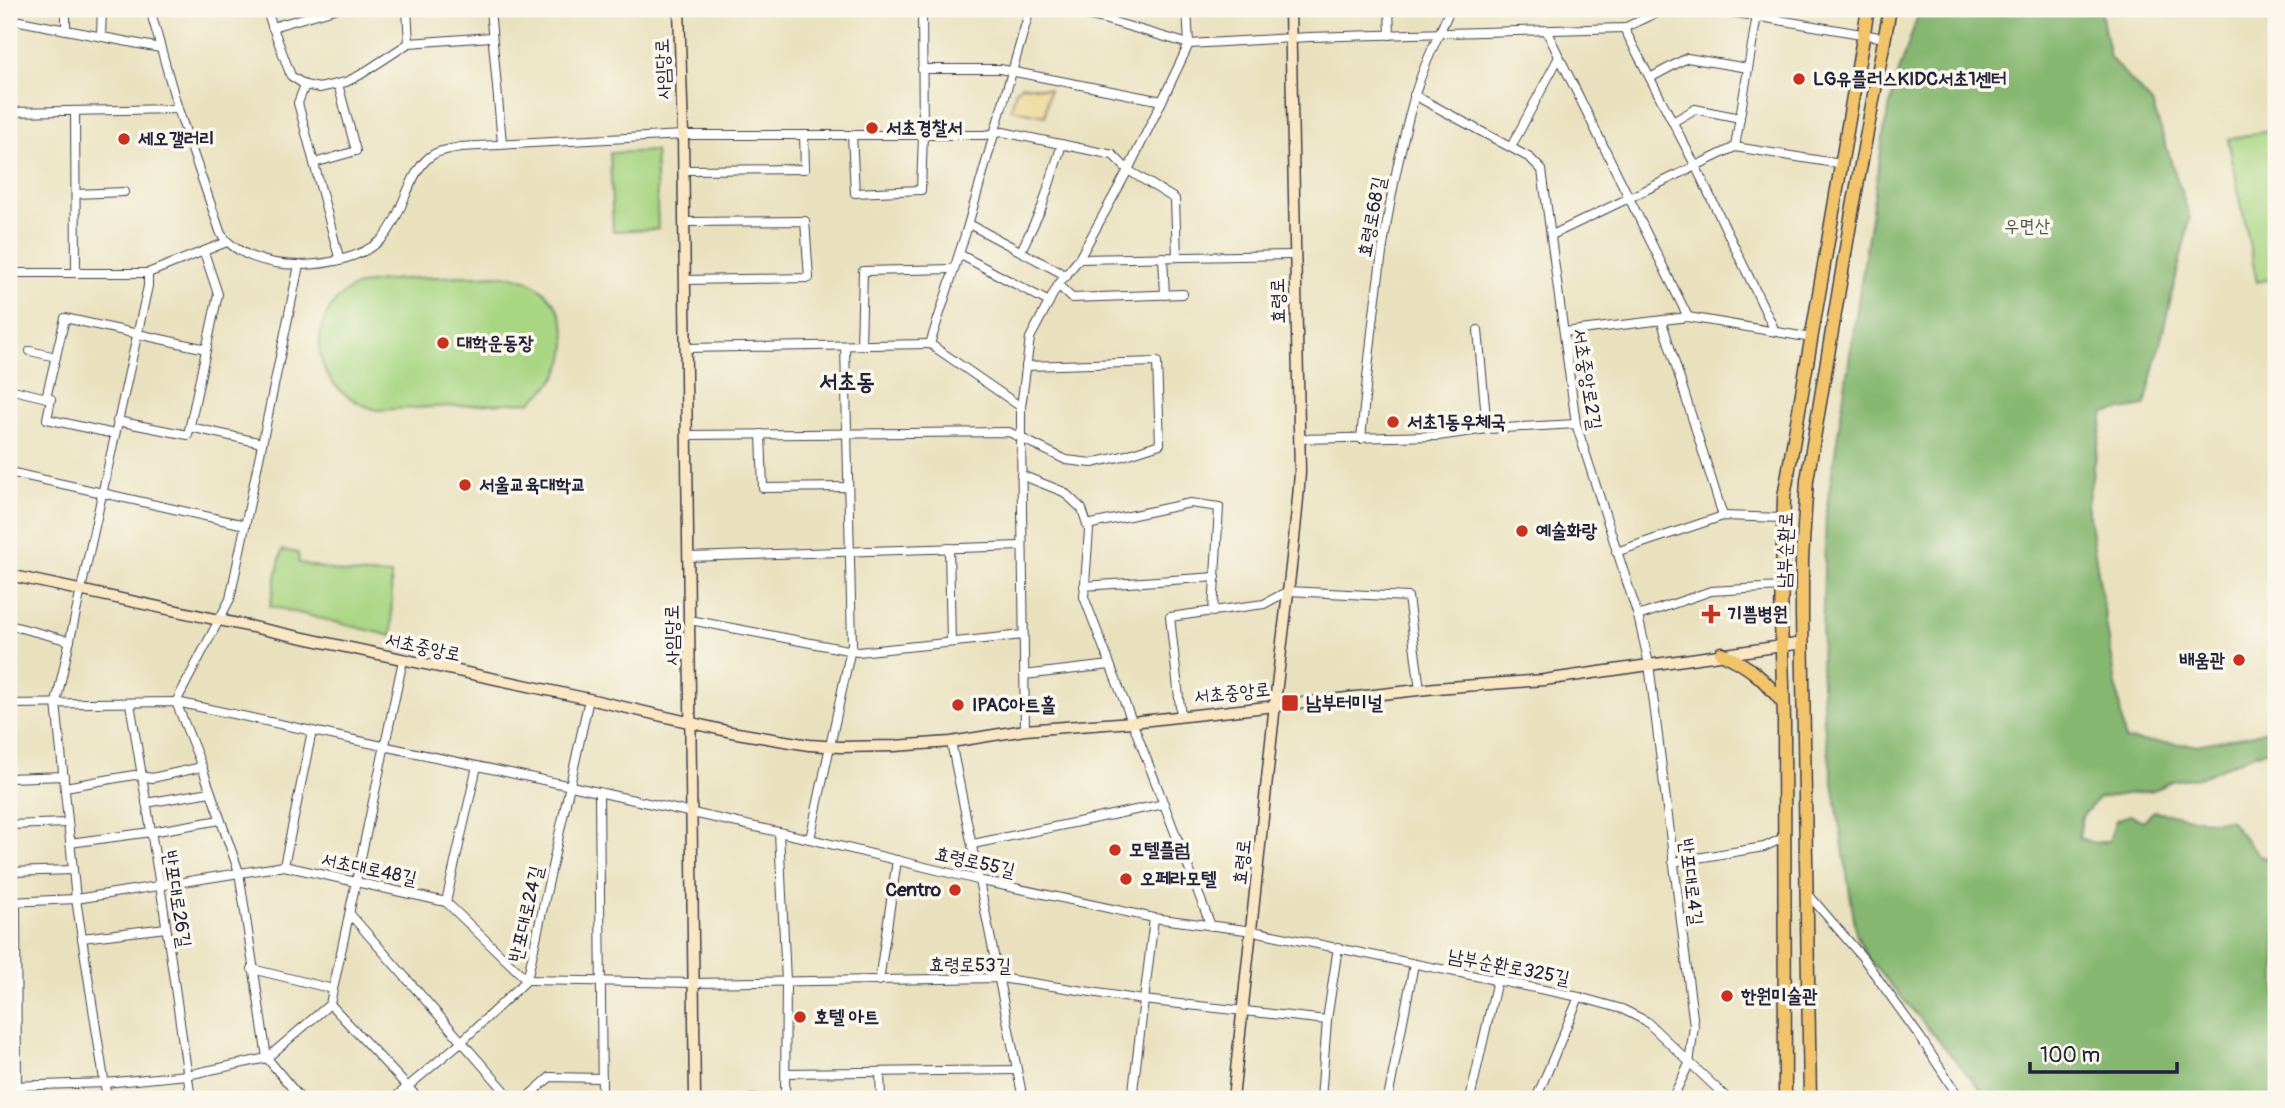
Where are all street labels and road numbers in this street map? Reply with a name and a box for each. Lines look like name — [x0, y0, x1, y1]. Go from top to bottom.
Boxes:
street label: 사임당로 — [650, 38, 676, 100]
street label: 효령로68길 — [1352, 175, 1392, 259]
street label: 효령로 — [1266, 278, 1290, 324]
street label: 서초중앙로2길 — [1567, 327, 1607, 431]
street label: 남부순환로 — [1772, 511, 1798, 589]
street label: 사임당로 — [660, 604, 684, 666]
street label: 서초중앙로 — [383, 627, 463, 667]
street label: 서초중앙로 — [1193, 677, 1271, 709]
street label: 반포대로4길 — [1674, 837, 1708, 927]
street label: 효령로 — [1228, 838, 1256, 886]
street label: 효령로55길 — [932, 841, 1018, 883]
street label: 서초대로48길 — [319, 847, 419, 891]
street label: 반포대로26길 — [157, 849, 197, 949]
street label: 반포대로24길 — [503, 864, 549, 964]
street label: 남부순환로325길 — [1446, 943, 1572, 991]
street label: 효령로53길 — [929, 952, 1011, 978]

